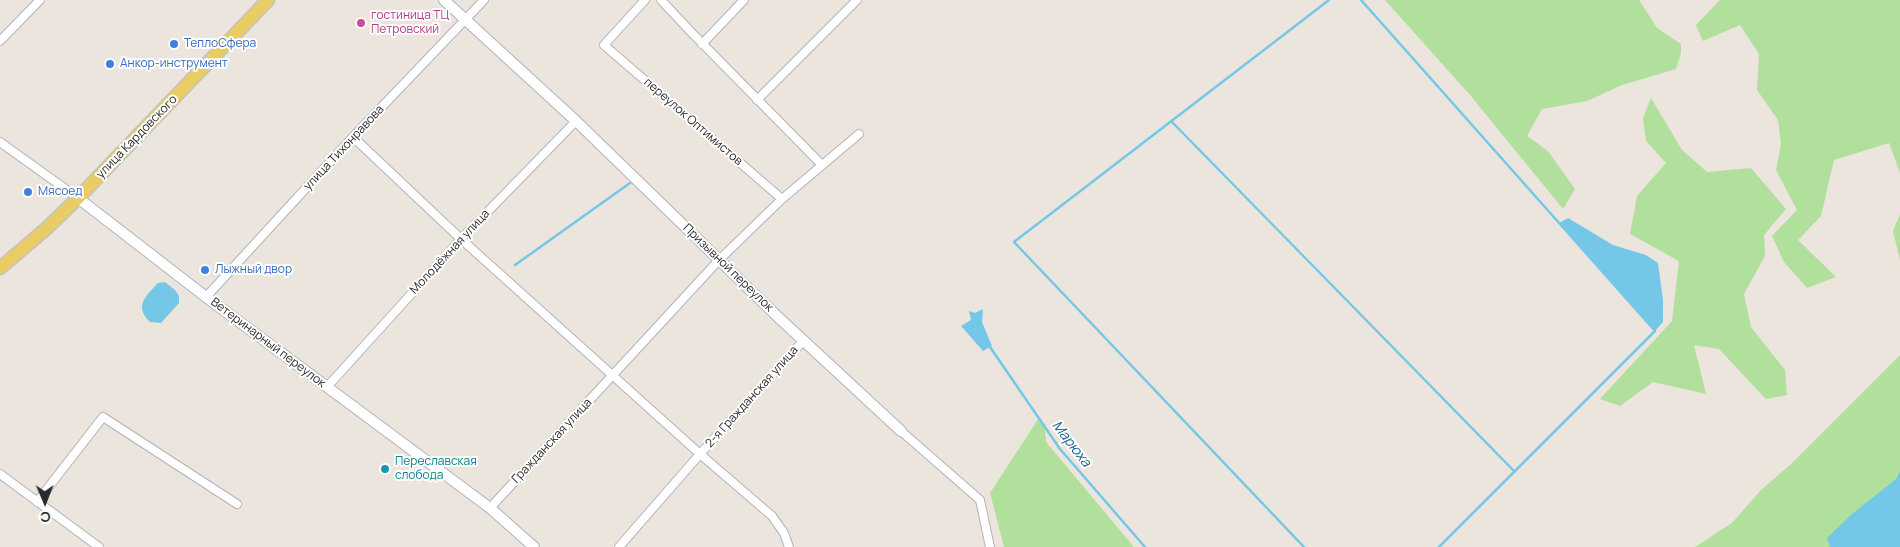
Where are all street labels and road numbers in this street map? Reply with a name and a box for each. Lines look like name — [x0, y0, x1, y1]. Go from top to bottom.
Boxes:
street label: переулок Оптимистов — [641, 75, 745, 169]
street label: улица Кардовского — [94, 92, 180, 182]
street label: улица Тихонравова — [301, 103, 387, 193]
street label: Молодёжная улица — [407, 207, 493, 297]
street label: Призывной переулок — [680, 221, 776, 315]
street label: Ветеринарный переулок — [208, 295, 328, 391]
street label: 2-я Гражданская улица — [703, 343, 801, 451]
street label: Гражданская улица — [509, 396, 595, 486]

